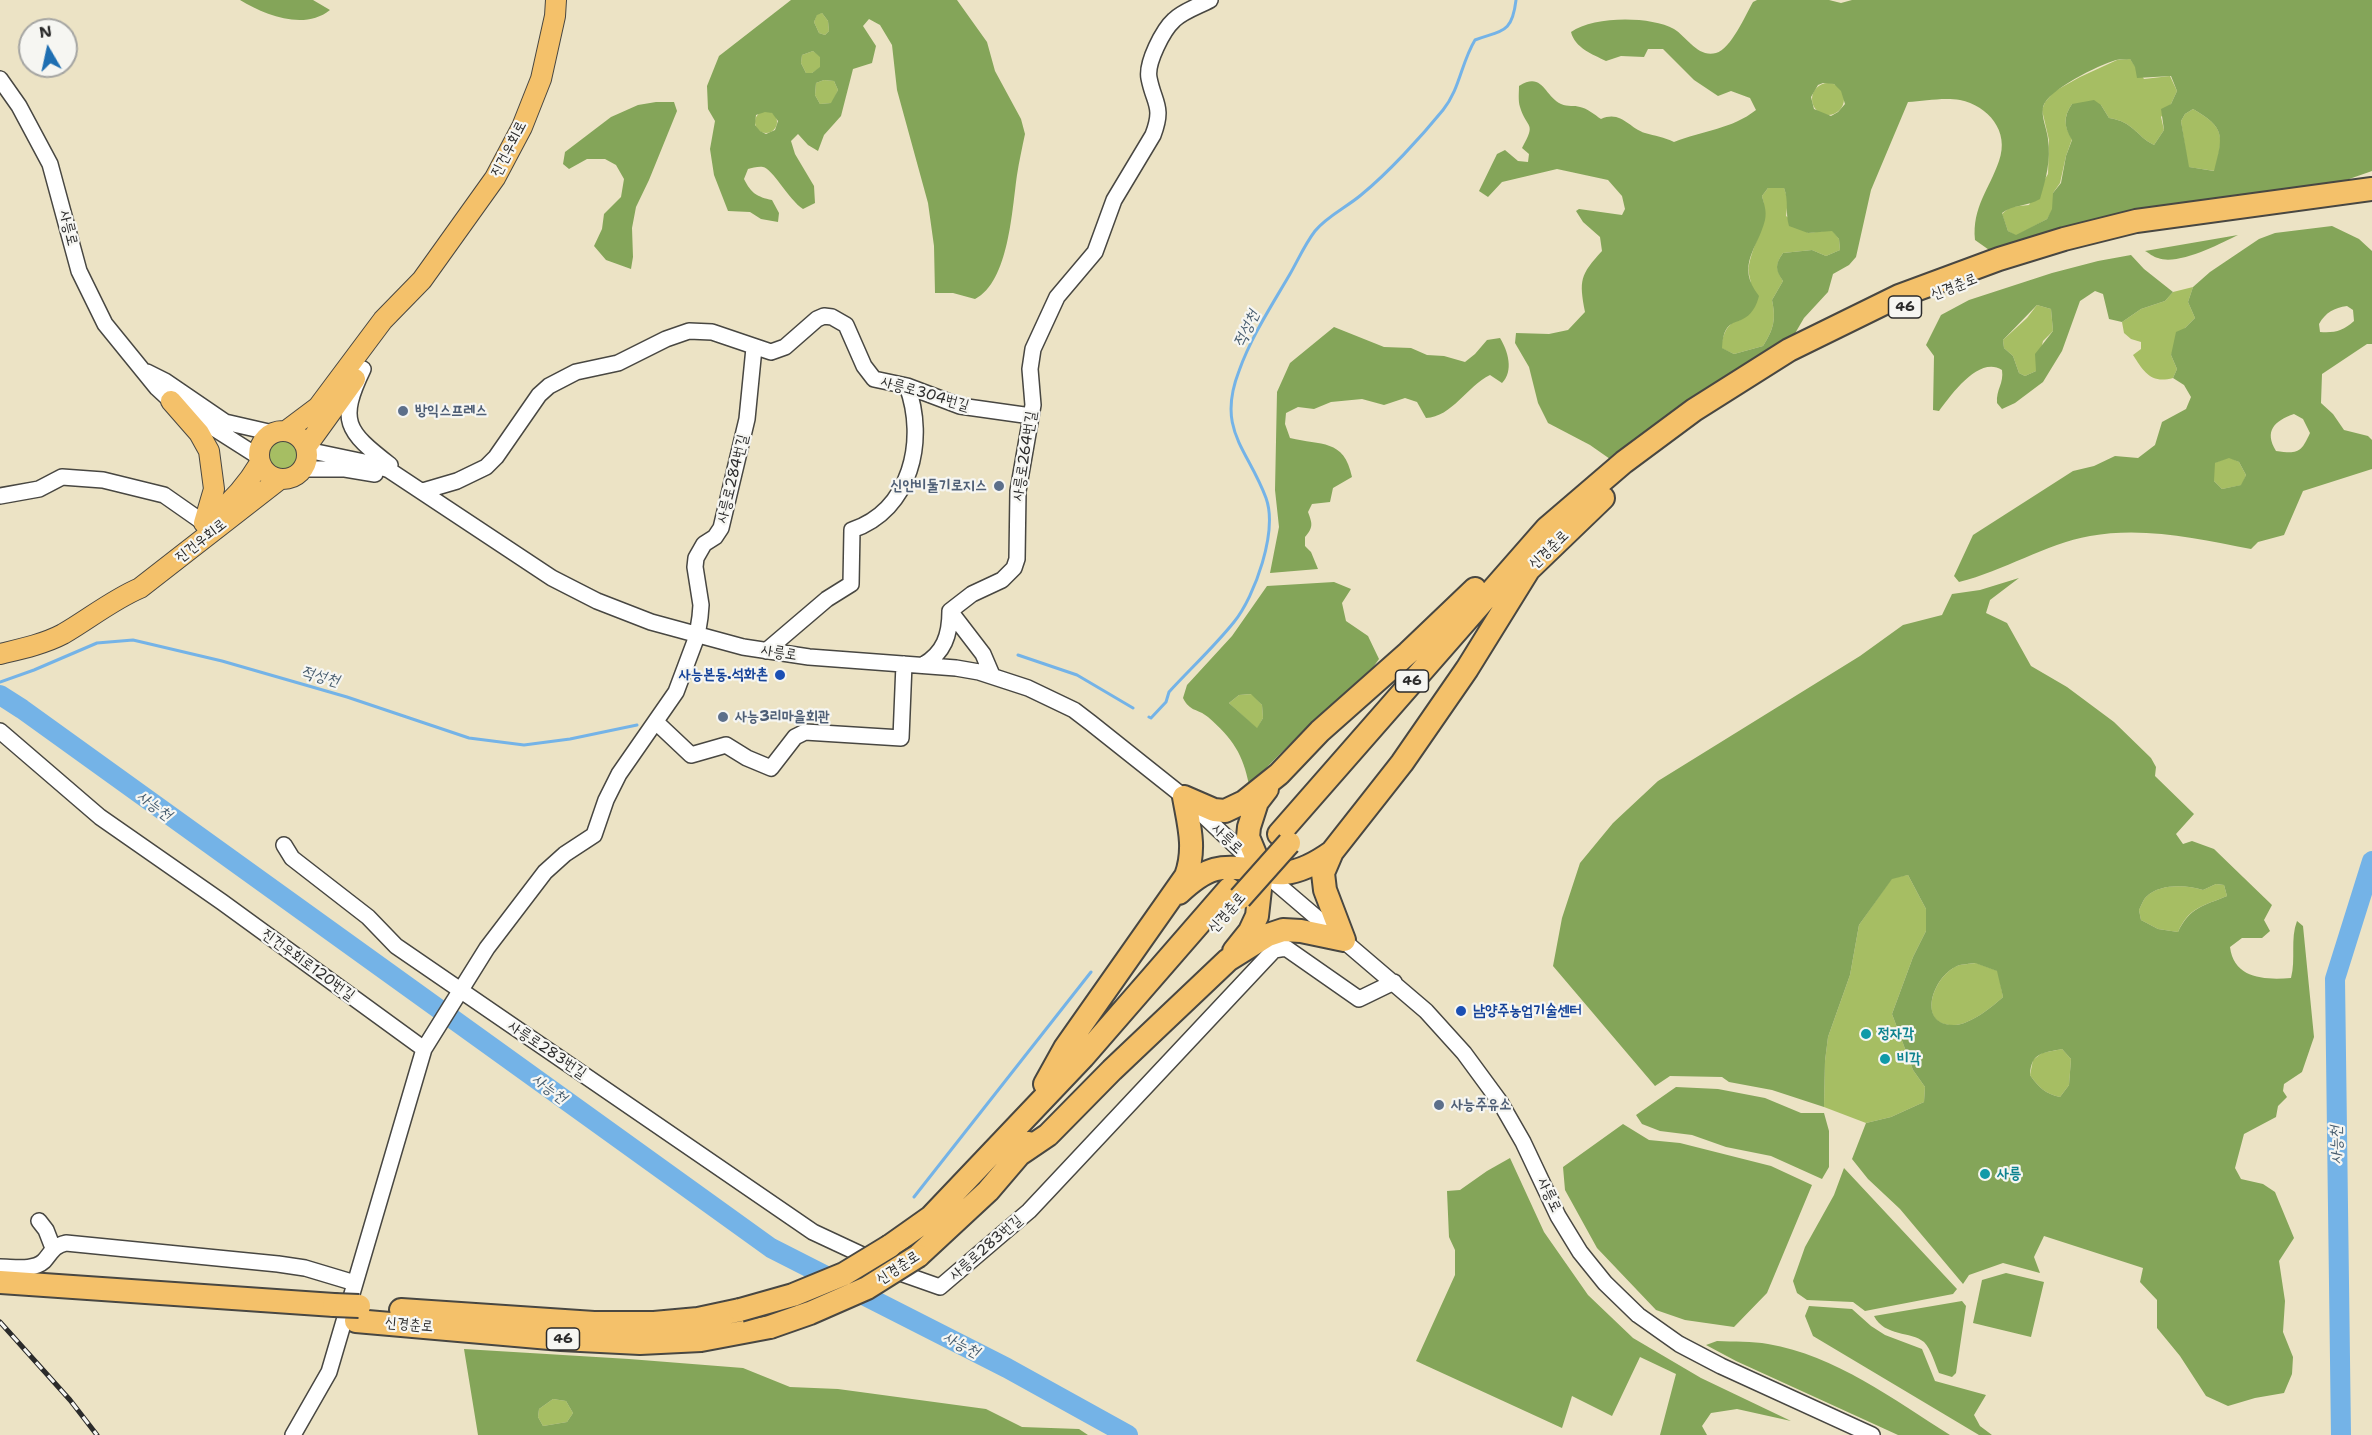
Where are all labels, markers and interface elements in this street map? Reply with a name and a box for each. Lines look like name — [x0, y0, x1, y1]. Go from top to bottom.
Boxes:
north arrow — [18, 18, 78, 78]
text: N — [38, 20, 53, 43]
street label: 진건우회로 — [487, 118, 531, 180]
street label: 사릉로 — [55, 208, 81, 248]
street label: 신경춘로 — [1928, 270, 1980, 304]
road number: 46 — [1888, 296, 1922, 318]
water label: 적성천 — [1230, 307, 1264, 351]
street label: 사릉로304번길 — [879, 373, 971, 415]
place label: 방익스프레스 — [415, 402, 487, 420]
marker: 방익스프레스 — [396, 404, 410, 418]
street label: 사릉로264번길 — [1009, 410, 1041, 502]
street label: 사릉로284번길 — [713, 433, 753, 525]
place label: 신안비둘기로지스 — [890, 477, 987, 495]
marker: 신안비둘기로지스 — [992, 479, 1006, 493]
street label: 진건우회로 — [172, 515, 230, 567]
street label: 신경춘로 — [1525, 527, 1573, 573]
street label: 사릉로 — [760, 641, 798, 665]
water label: 적성천 — [299, 663, 341, 691]
place label: 사능본동.석화촌 — [679, 666, 768, 684]
marker: 사능본동.석화촌 — [773, 668, 787, 682]
road number: 46 — [1396, 670, 1428, 692]
place label: 사능3리마을회관 — [735, 708, 830, 726]
marker: 사능3리마을회관 — [716, 710, 730, 724]
water label: 사능천 — [133, 787, 175, 825]
street label: 사릉로 — [1208, 820, 1246, 858]
street label: 신경춘로 — [1204, 889, 1250, 937]
street label: 진건우회로120번길 — [258, 925, 358, 1005]
place label: 남양주농업기술센터 — [1473, 1002, 1582, 1020]
marker: 남양주농업기술센터 — [1454, 1004, 1468, 1018]
street label: 사릉로283번길 — [504, 1017, 590, 1083]
place label: 정자각 — [1878, 1025, 1914, 1043]
marker: 정자각 — [1859, 1027, 1873, 1041]
place label: 비각 — [1897, 1050, 1921, 1068]
marker: 비각 — [1878, 1052, 1892, 1066]
water label: 사능천 — [528, 1070, 570, 1108]
place label: 사능주유소 — [1451, 1096, 1511, 1114]
marker: 사능주유소 — [1432, 1098, 1446, 1112]
water label: 사능천 — [2327, 1126, 2347, 1164]
place label: 사릉 — [1997, 1165, 2021, 1183]
marker: 사릉 — [1978, 1167, 1992, 1181]
street label: 사릉로 — [1533, 1175, 1565, 1215]
street label: 사릉로283번길 — [946, 1211, 1026, 1285]
street label: 신경춘로 — [873, 1247, 923, 1289]
street label: 신경춘로 — [384, 1314, 434, 1336]
road number: 46 — [546, 1328, 580, 1350]
water label: 사능천 — [939, 1328, 983, 1362]

